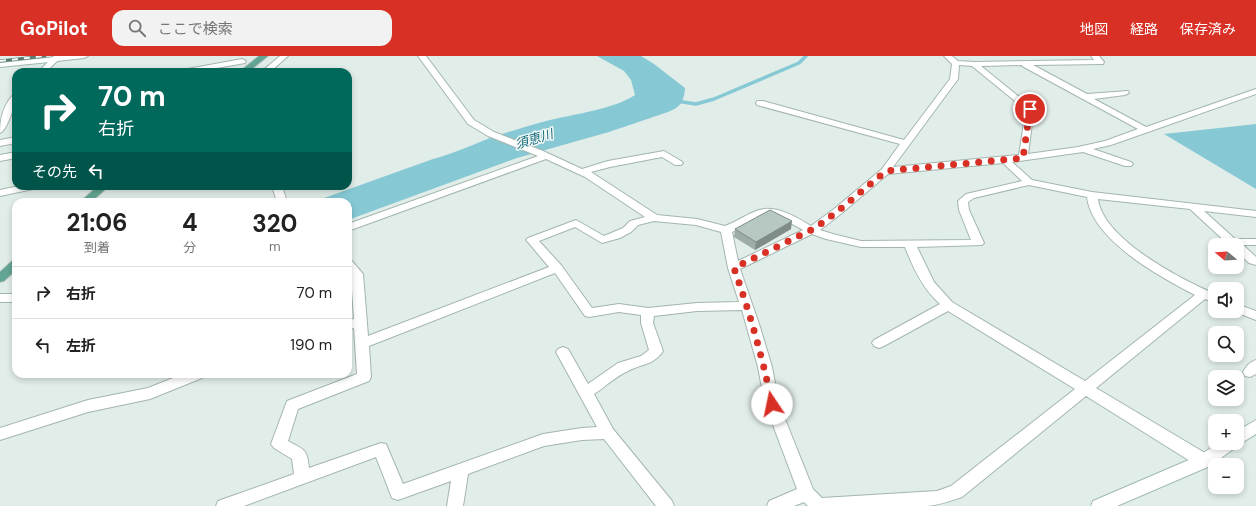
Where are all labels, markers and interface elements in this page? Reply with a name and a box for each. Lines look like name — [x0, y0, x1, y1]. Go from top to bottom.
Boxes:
search box — [112, 10, 392, 46]
text: GoPilot — [20, 16, 88, 41]
icon: search — [126, 17, 148, 39]
text: ここで検索 — [158, 19, 233, 39]
text: 地図 — [1080, 20, 1108, 38]
text: 経路 — [1130, 20, 1158, 38]
text: 保存済み — [1180, 20, 1236, 38]
text: 70 m — [98, 78, 166, 115]
icon: right — [32, 84, 84, 136]
pin — [1013, 92, 1047, 126]
icon: arrive — [1019, 98, 1041, 120]
text: 右折 — [98, 117, 134, 141]
water label: 須恵川 — [513, 125, 557, 153]
icon: left — [85, 160, 107, 182]
text: その先 — [32, 162, 77, 182]
text: 21:06 — [67, 207, 127, 238]
text: 4 — [182, 207, 198, 238]
text: 320 — [252, 208, 297, 239]
text: m — [269, 238, 281, 255]
north arrow — [1208, 238, 1244, 274]
map controls — [1208, 238, 1244, 494]
text: 到着 — [84, 239, 110, 256]
text: 分 — [183, 239, 196, 256]
icon: right — [32, 282, 54, 304]
button: sound — [1208, 282, 1244, 318]
text: 70 m — [297, 283, 332, 303]
text: 右折 — [66, 284, 96, 304]
button: search — [1208, 326, 1244, 362]
icon: left — [32, 334, 54, 356]
text: 190 m — [290, 335, 332, 355]
text: 左折 — [66, 336, 96, 356]
button: layers — [1208, 370, 1244, 406]
position arrow — [751, 383, 793, 425]
button: + — [1208, 414, 1244, 450]
button: − — [1208, 458, 1244, 494]

